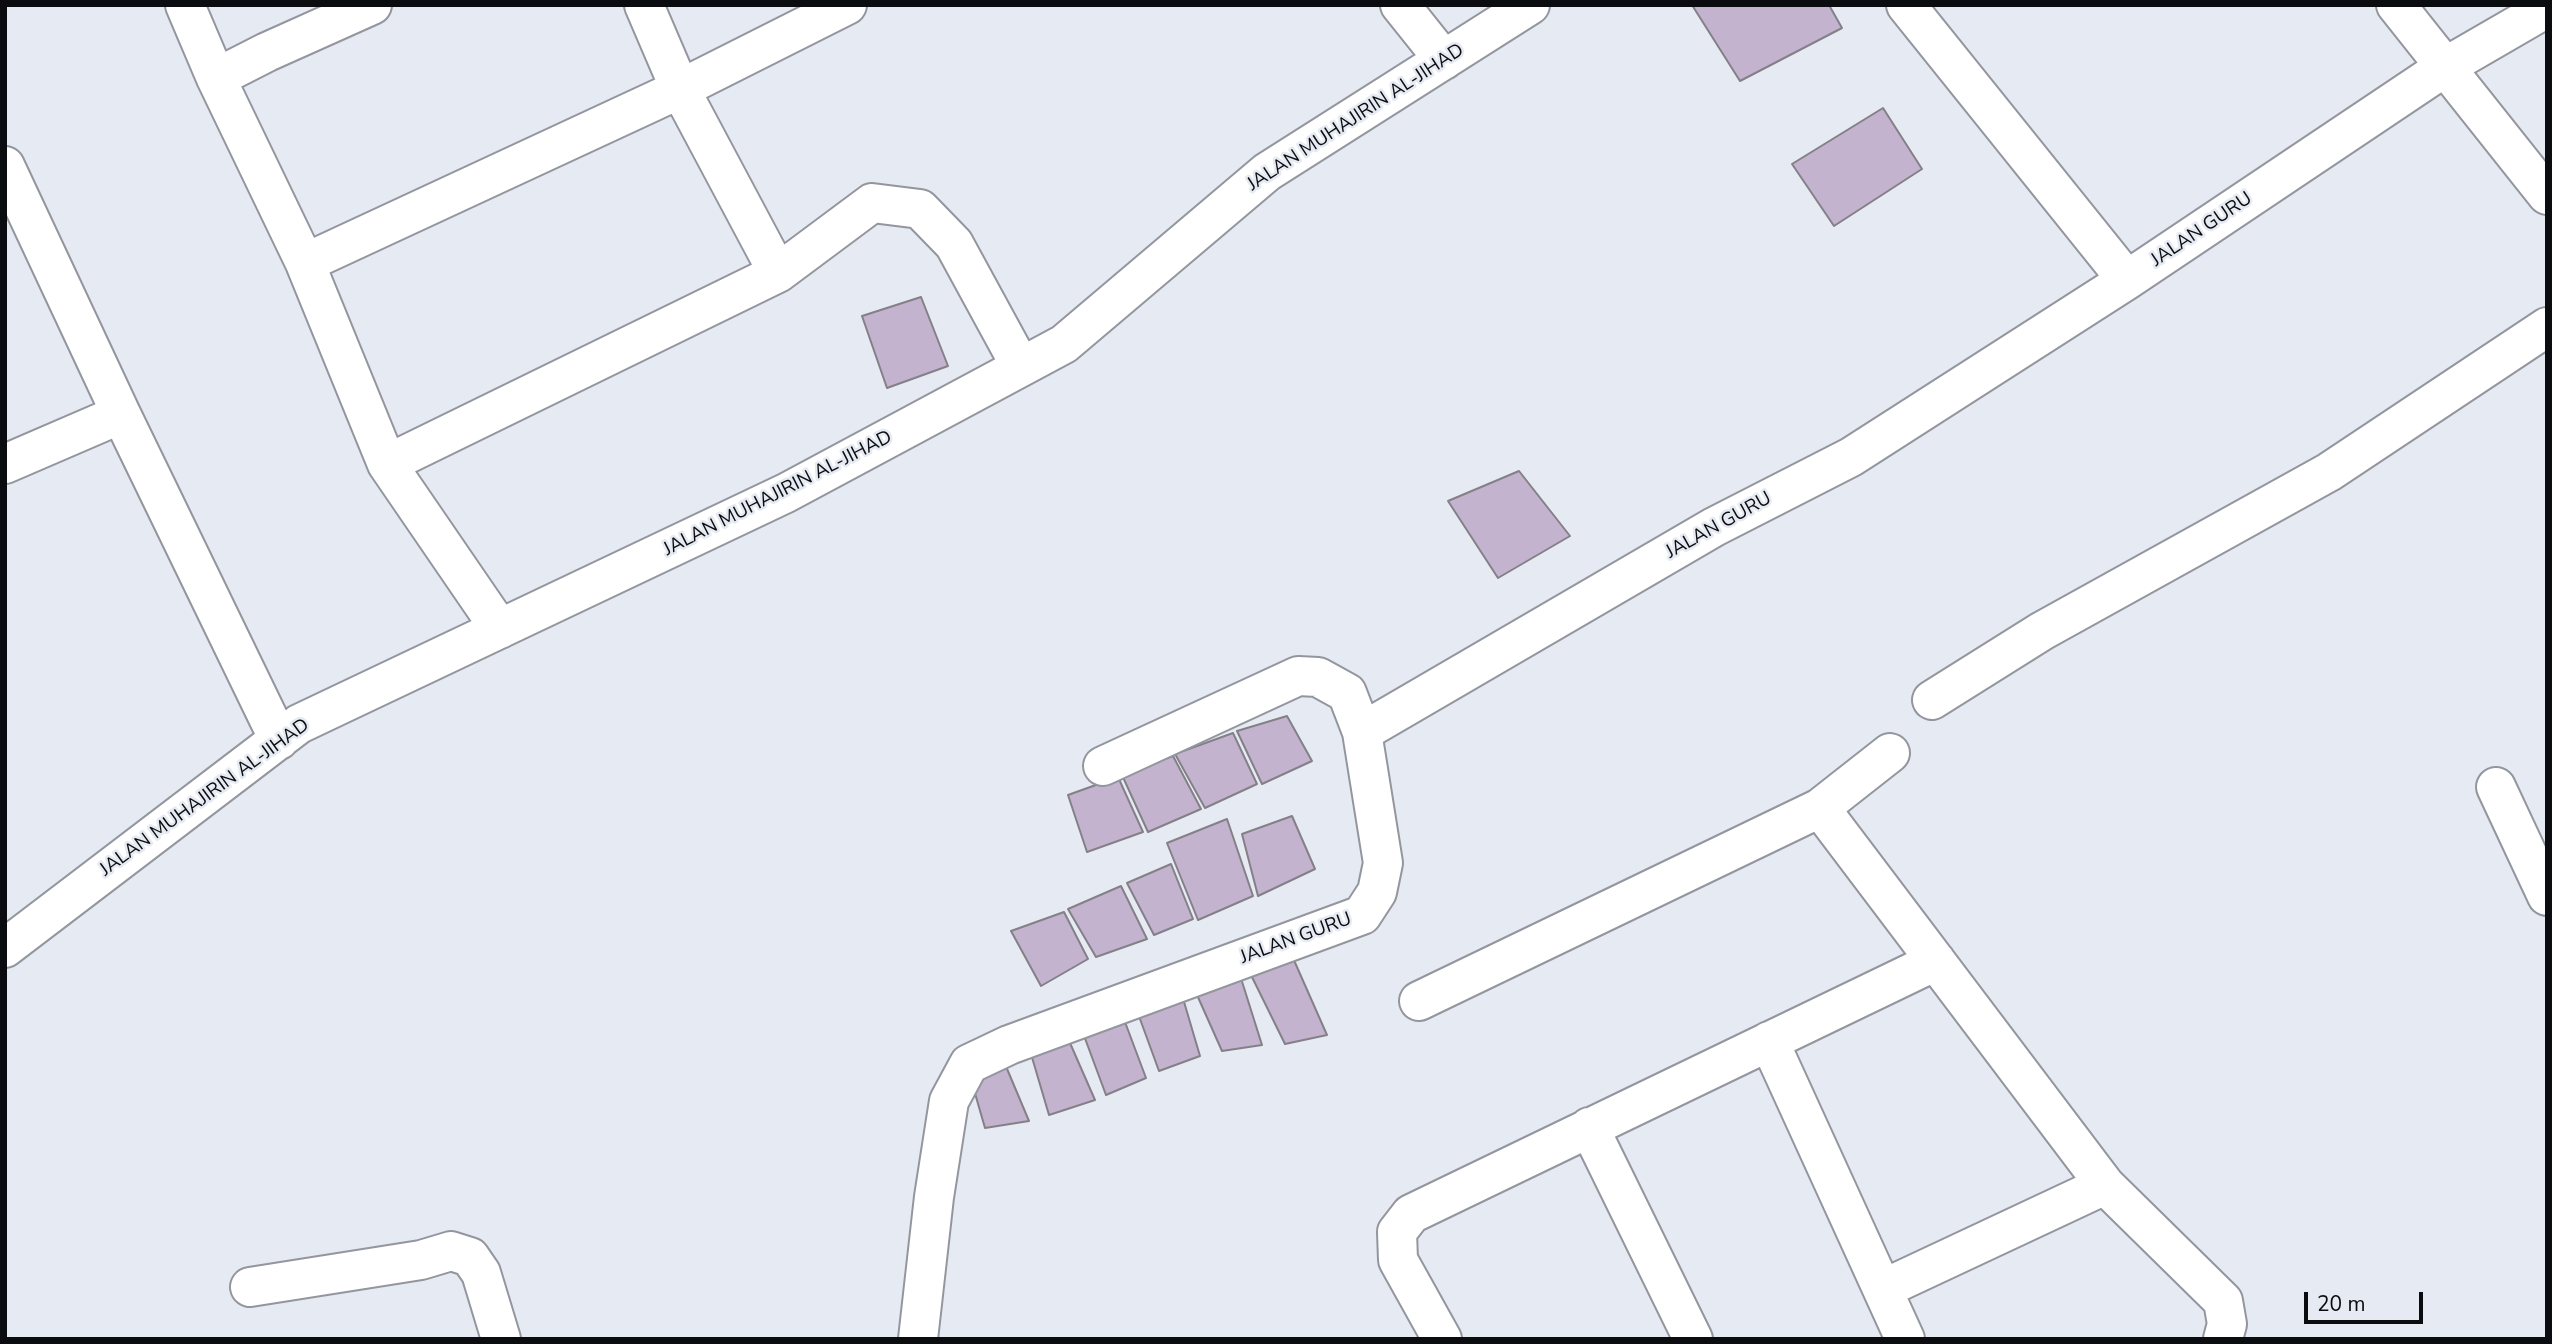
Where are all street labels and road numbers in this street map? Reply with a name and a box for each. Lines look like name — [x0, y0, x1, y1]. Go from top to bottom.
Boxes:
street label: JALAN MUHAJIRIN AL-JIHAD — [1244, 39, 1468, 197]
street label: JALAN GURU — [2147, 188, 2257, 272]
street label: JALAN MUHAJIRIN AL-JIHAD — [660, 426, 896, 562]
street label: JALAN GURU — [1662, 488, 1776, 564]
street label: JALAN MUHAJIRIN AL-JIHAD — [96, 714, 314, 882]
street label: JALAN GURU — [1237, 908, 1355, 970]

